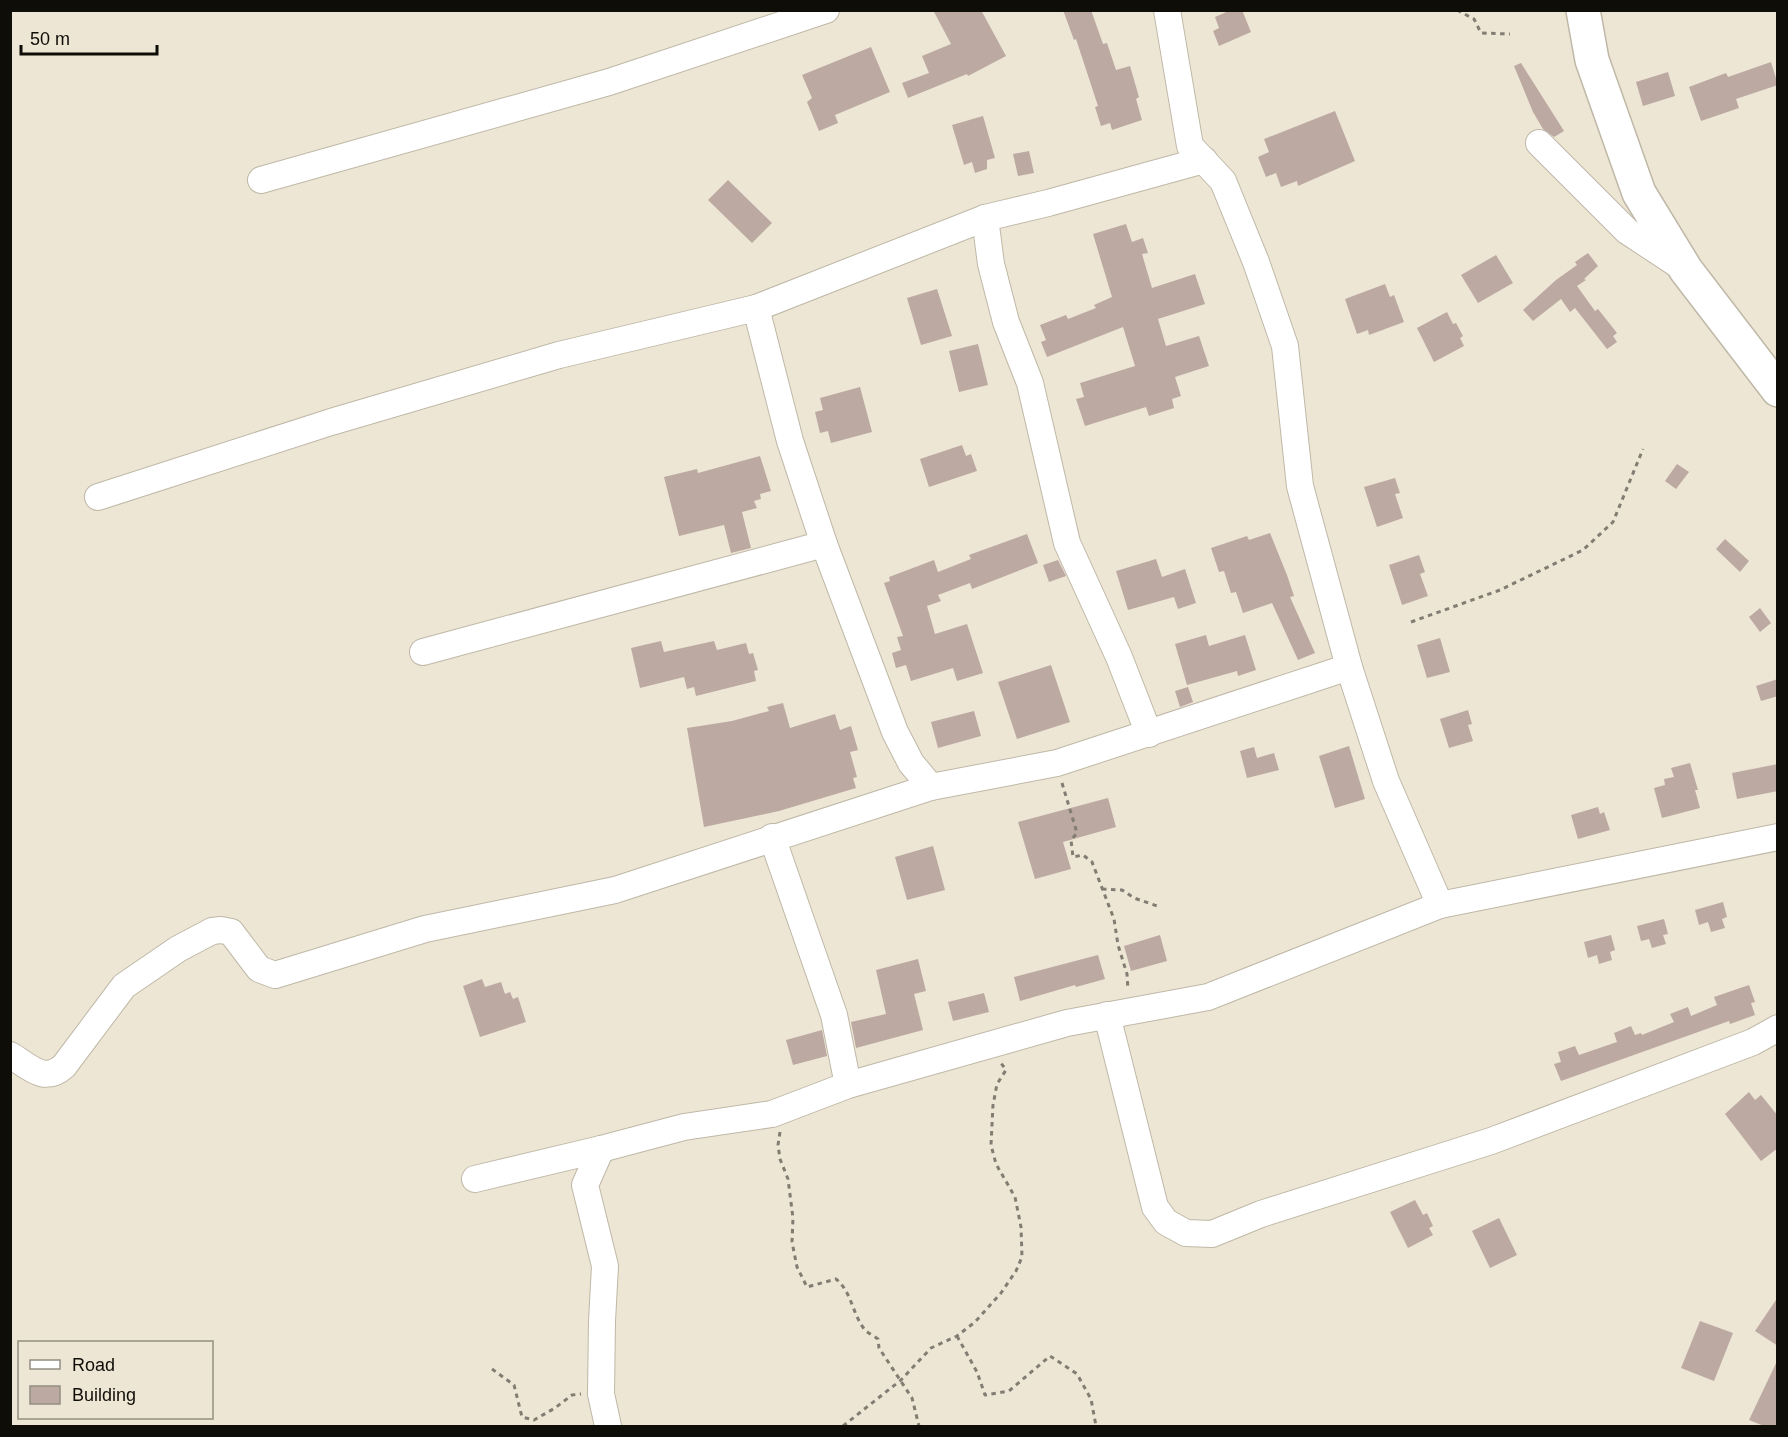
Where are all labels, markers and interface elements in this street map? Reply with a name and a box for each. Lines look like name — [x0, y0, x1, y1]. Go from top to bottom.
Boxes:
scale bar — [21, 18, 158, 56]
text: 50 m — [30, 29, 70, 49]
legend — [18, 1341, 213, 1419]
text: Road — [72, 1355, 115, 1375]
text: Building — [72, 1385, 136, 1405]

